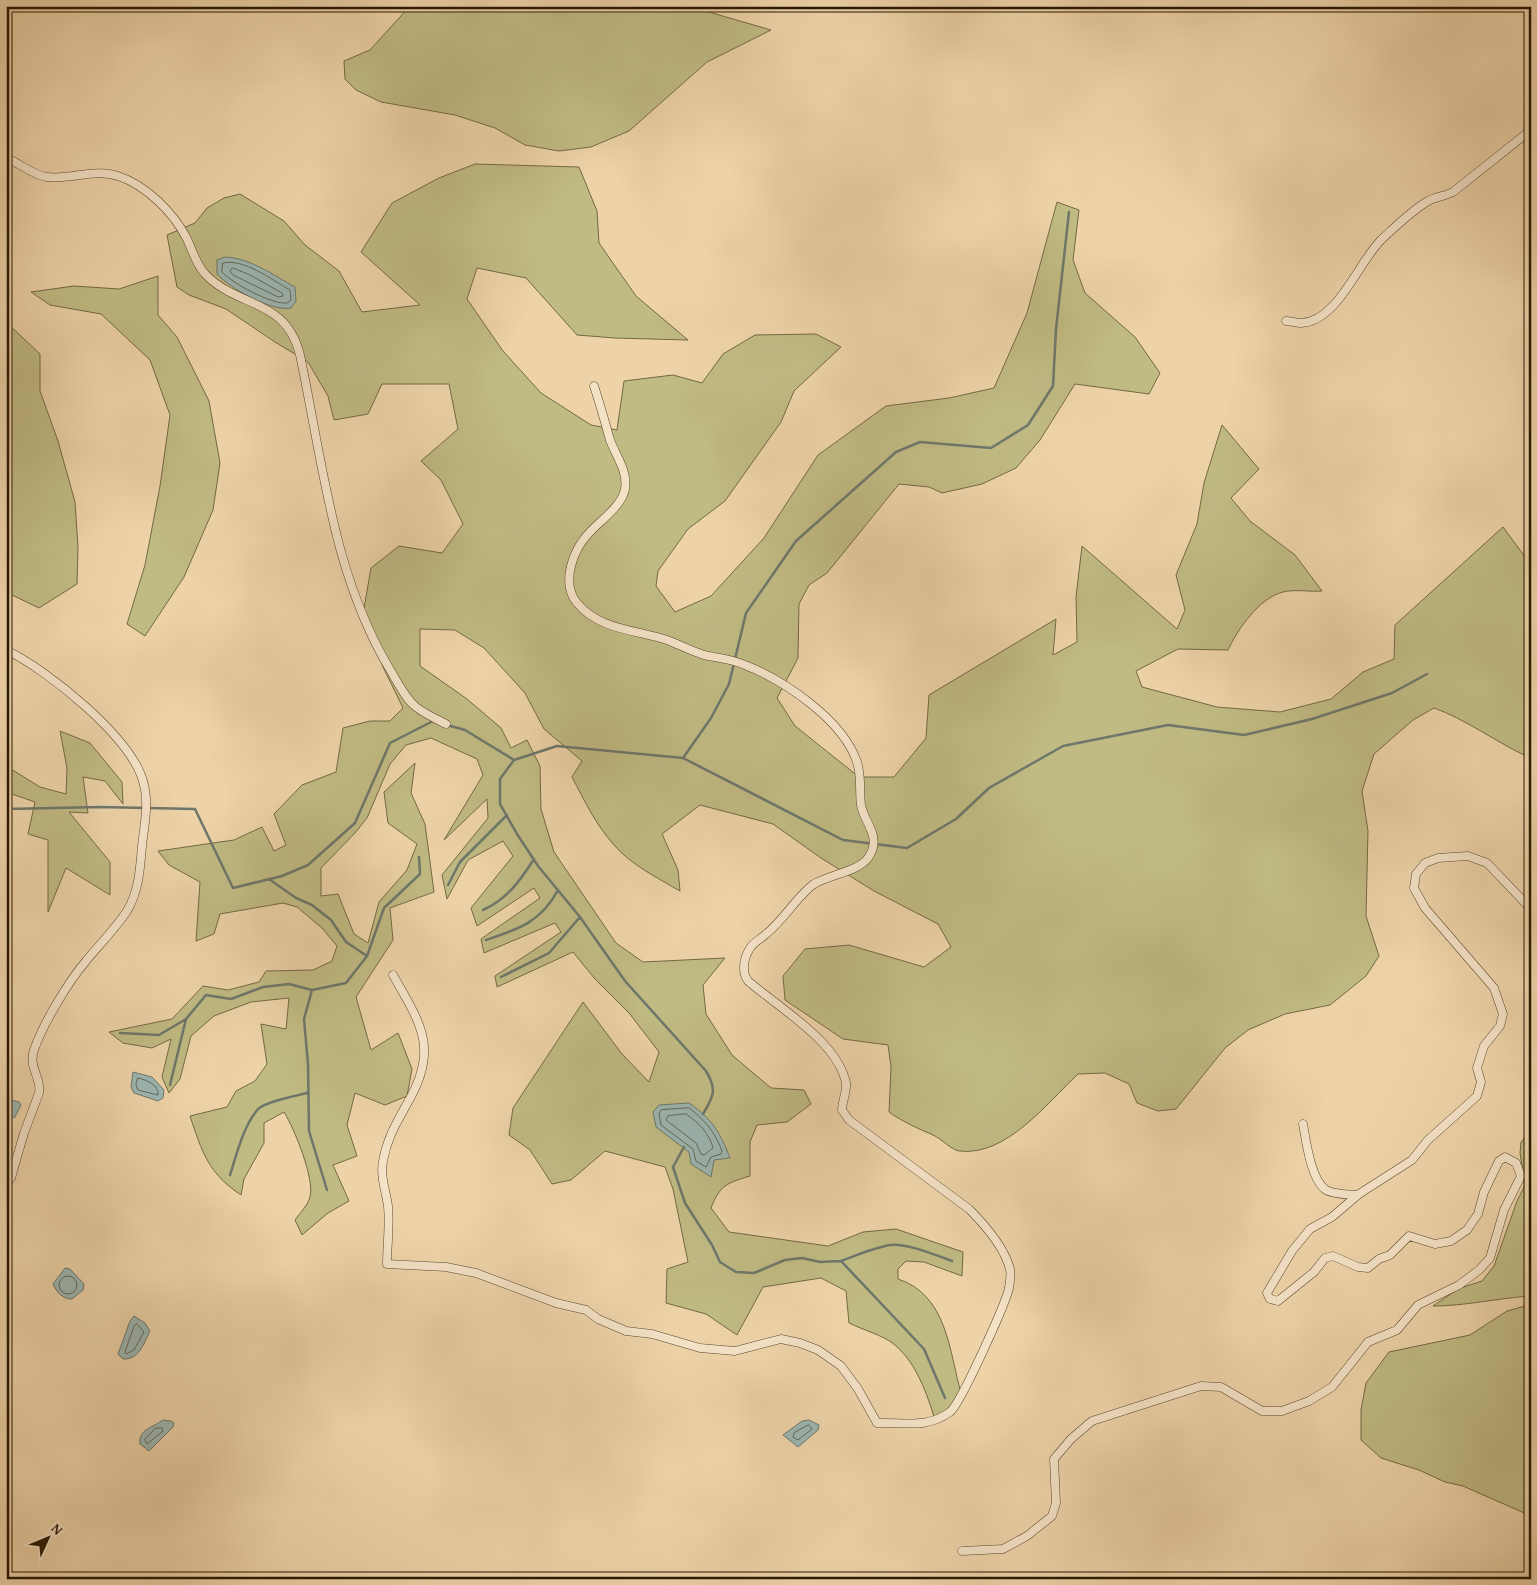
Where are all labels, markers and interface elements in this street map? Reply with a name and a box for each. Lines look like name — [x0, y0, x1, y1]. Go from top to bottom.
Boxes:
north arrow — [22, 1512, 72, 1562]
text: N — [47, 1519, 68, 1540]

